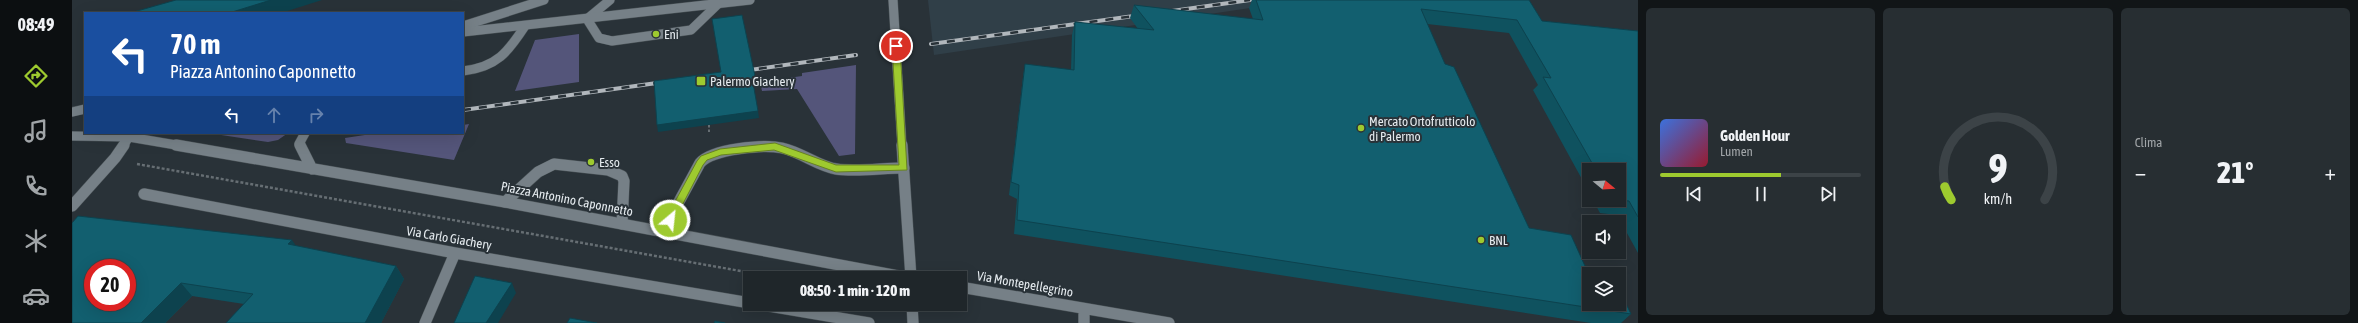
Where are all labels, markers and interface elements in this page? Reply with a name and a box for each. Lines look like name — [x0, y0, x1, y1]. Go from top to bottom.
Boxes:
text: 08:49 — [17, 14, 55, 35]
place label: Eni — [664, 27, 679, 42]
icon: left — [104, 28, 156, 80]
text: 70 m — [170, 28, 220, 60]
marker: Eni — [651, 29, 661, 39]
pin — [879, 29, 913, 63]
icon: arrive — [885, 35, 907, 57]
text: Piazza Antonino Caponnetto — [170, 61, 356, 82]
icon: directions — [22, 62, 50, 90]
place label: Palermo Giachery — [710, 74, 795, 89]
marker: Palermo Giachery — [695, 75, 707, 87]
icon: left — [221, 104, 243, 126]
icon: ahead — [263, 104, 285, 126]
icon: right — [305, 104, 327, 126]
place label: Mercato Ortofrutticolo di Palermo — [1369, 114, 1475, 144]
icon: music — [22, 117, 50, 145]
marker: Mercato Ortofrutticolo di Palermo — [1356, 123, 1366, 133]
text: Golden Hour — [1720, 127, 1790, 144]
text: Clima — [2135, 135, 2162, 150]
text: 9 — [1988, 143, 2008, 191]
text: Lumen — [1720, 144, 1753, 159]
place label: Esso — [599, 155, 620, 170]
text: 21° — [2217, 155, 2254, 189]
marker: Esso — [586, 157, 596, 167]
text: − — [2135, 159, 2146, 185]
text: + — [2325, 159, 2336, 185]
north arrow — [1582, 163, 1626, 207]
map controls — [1582, 163, 1626, 311]
icon: phone — [22, 172, 50, 200]
street label: Piazza Antonino Caponnetto — [500, 179, 634, 219]
icon: previous — [1683, 183, 1705, 205]
icon: pause — [1750, 183, 1772, 205]
icon: next — [1817, 183, 1839, 205]
text: km/h — [1984, 190, 2012, 206]
position arrow — [649, 199, 691, 241]
button: sound — [1582, 215, 1626, 259]
street label: Via Carlo Giachery — [405, 223, 493, 253]
icon: climate — [22, 227, 50, 255]
place label: BNL — [1489, 233, 1508, 248]
marker: BNL — [1476, 235, 1486, 245]
speed limit sign: 20 — [84, 259, 136, 311]
button: layers — [1582, 267, 1626, 311]
street label: Via Montepellegrino — [976, 268, 1074, 300]
icon: car — [22, 282, 50, 310]
text: 08:50 · 1 min · 120 m — [800, 282, 910, 299]

